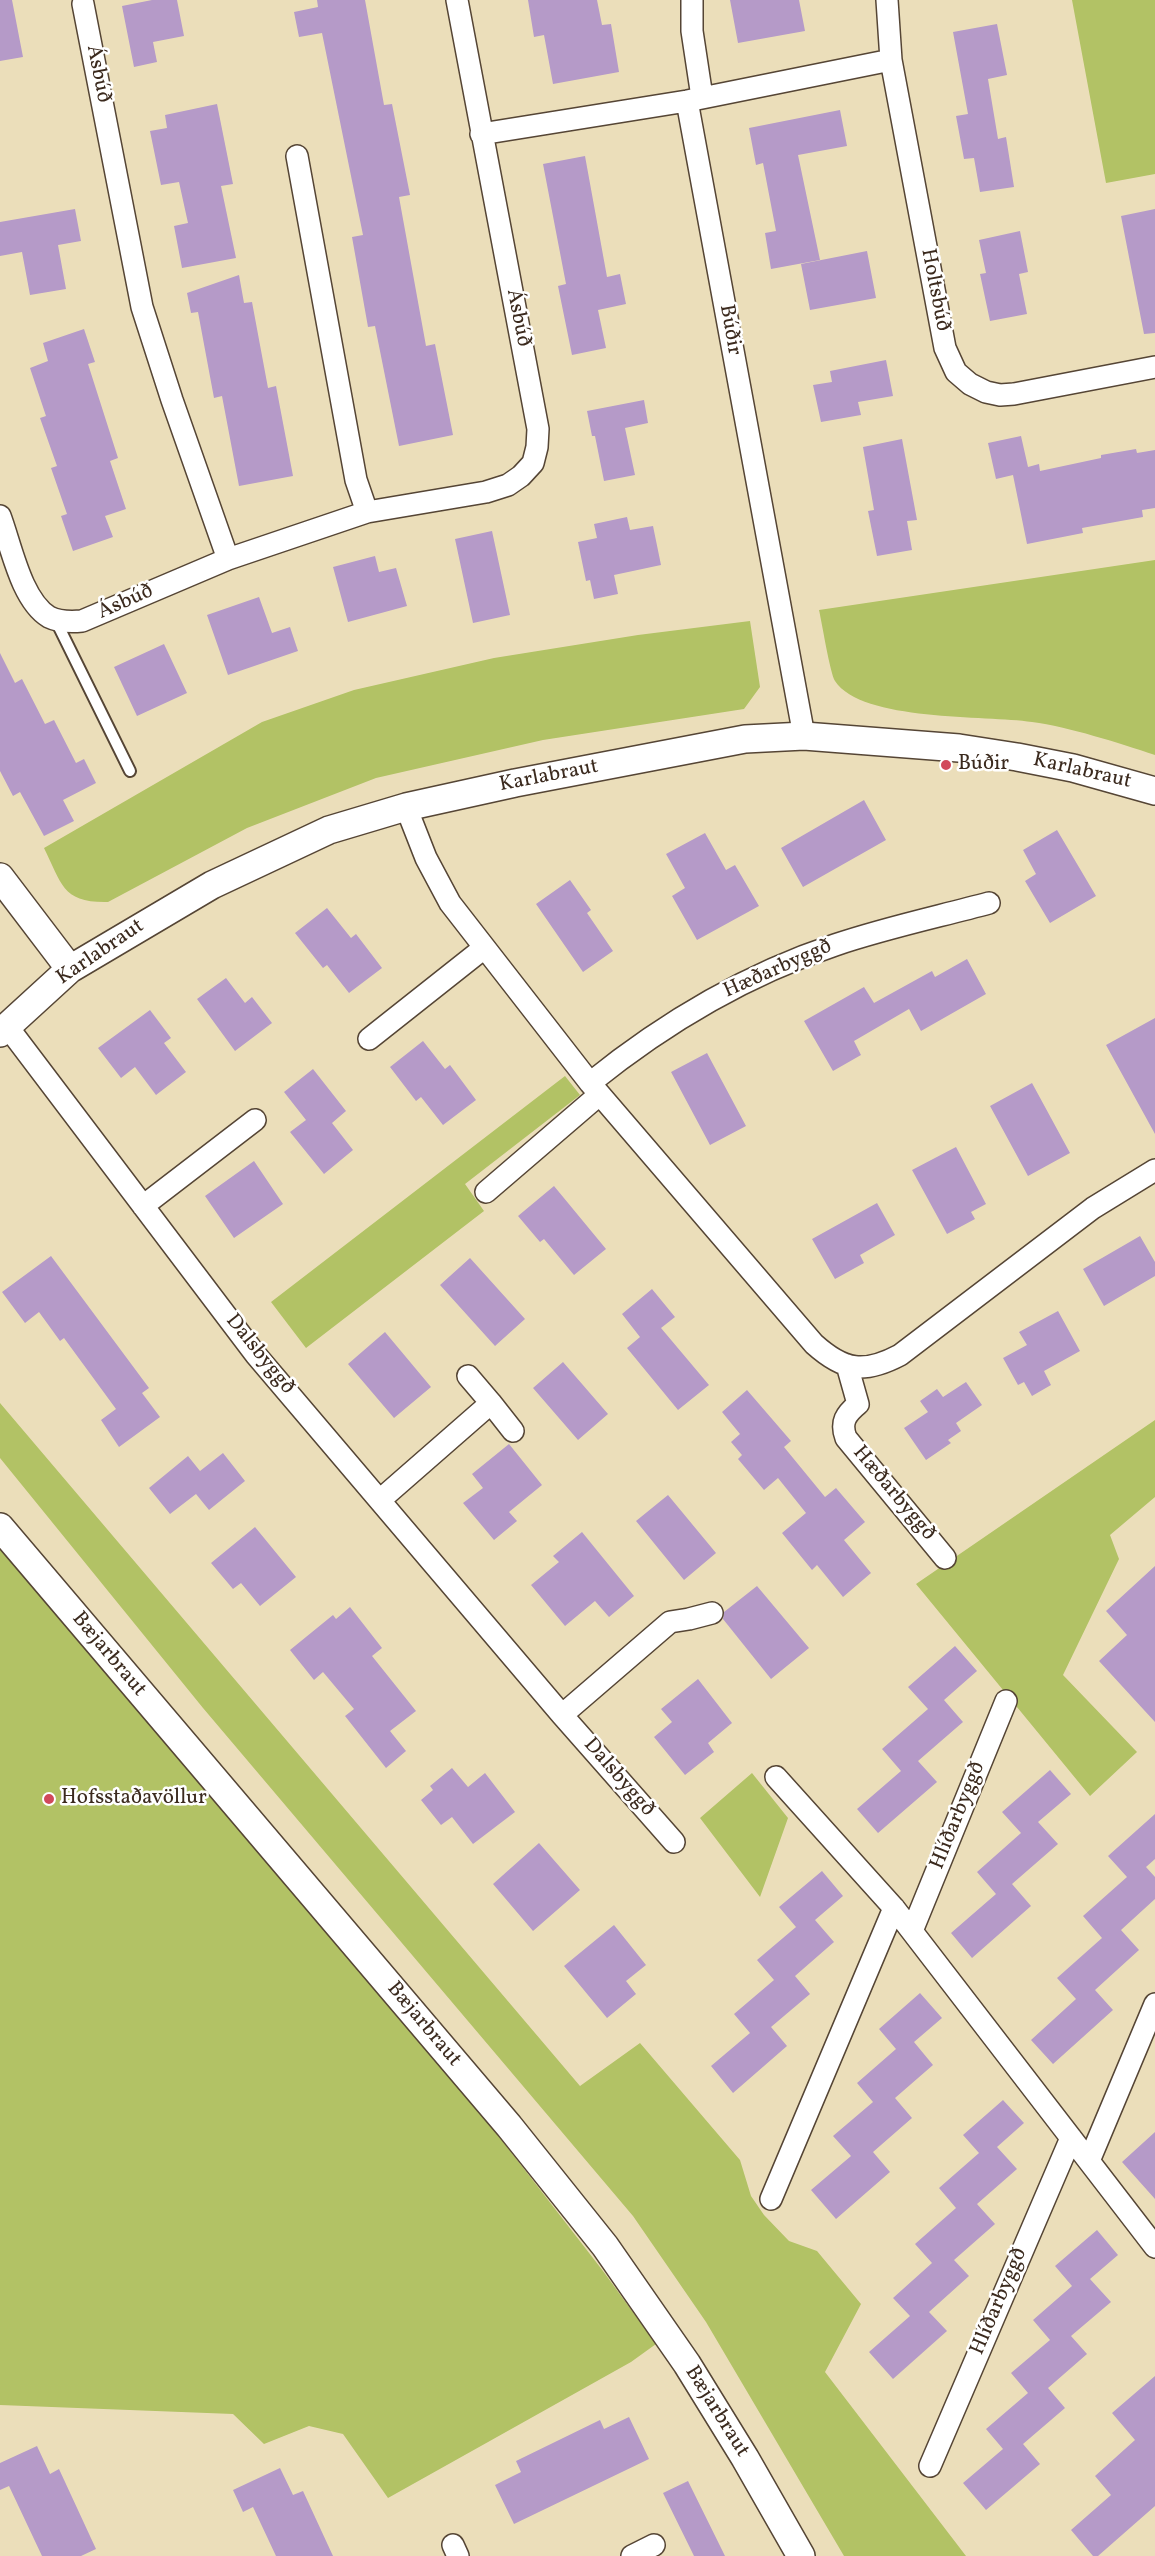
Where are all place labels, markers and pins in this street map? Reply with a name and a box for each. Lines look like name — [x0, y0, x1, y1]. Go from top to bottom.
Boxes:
place label: Búðir — [958, 752, 1009, 778]
marker: Búðir — [939, 758, 953, 772]
place label: Hofsstaðavöllur — [61, 1786, 207, 1812]
marker: Hofsstaðavöllur — [42, 1792, 56, 1806]

